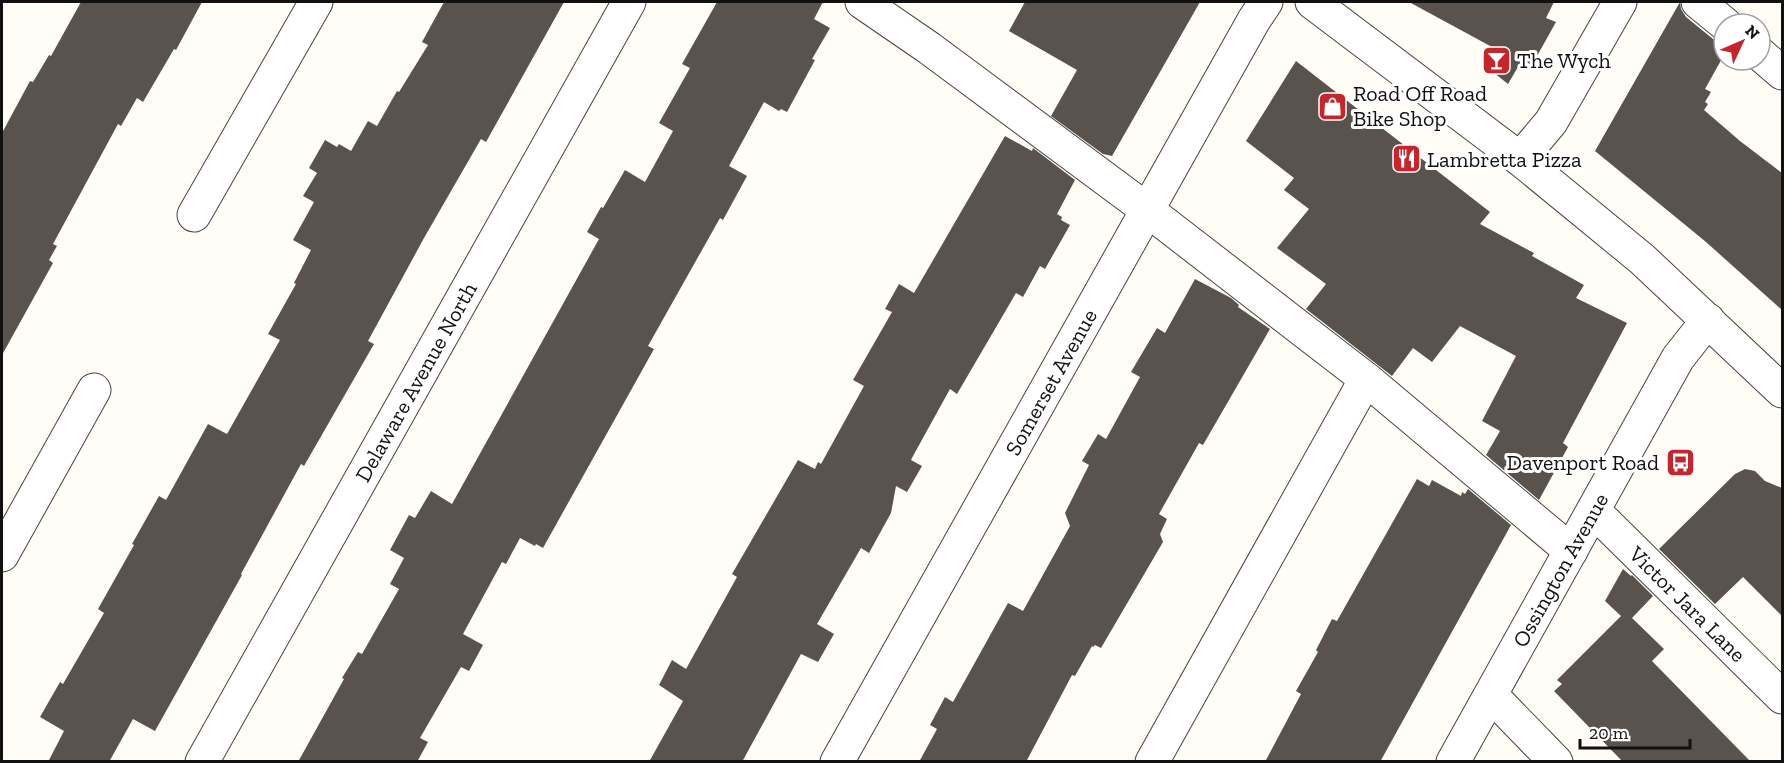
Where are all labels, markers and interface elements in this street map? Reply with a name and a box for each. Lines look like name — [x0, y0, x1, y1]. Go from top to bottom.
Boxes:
north arrow — [1712, 12, 1772, 72]
text: N — [1741, 21, 1763, 43]
bar icon: The Wych — [1480, 44, 1512, 76]
place label: The Wych — [1517, 47, 1612, 74]
place label: Road Off Road Bike Shop — [1353, 80, 1487, 132]
shop icon: Road Off Road Bike Shop — [1316, 90, 1348, 122]
restaurant icon: Lambretta Pizza — [1390, 143, 1422, 175]
place label: Lambretta Pizza — [1427, 146, 1582, 173]
street label: Delaware Avenue North — [349, 277, 483, 487]
street label: Somerset Avenue — [999, 304, 1103, 460]
bus stop icon: Davenport Road — [1664, 446, 1696, 478]
place label: Davenport Road — [1507, 449, 1659, 476]
street label: Ossington Avenue — [1506, 488, 1614, 652]
street label: Victor Jara Lane — [1623, 539, 1752, 667]
scale bar — [1580, 712, 1690, 750]
text: 20 m — [1589, 722, 1629, 744]

